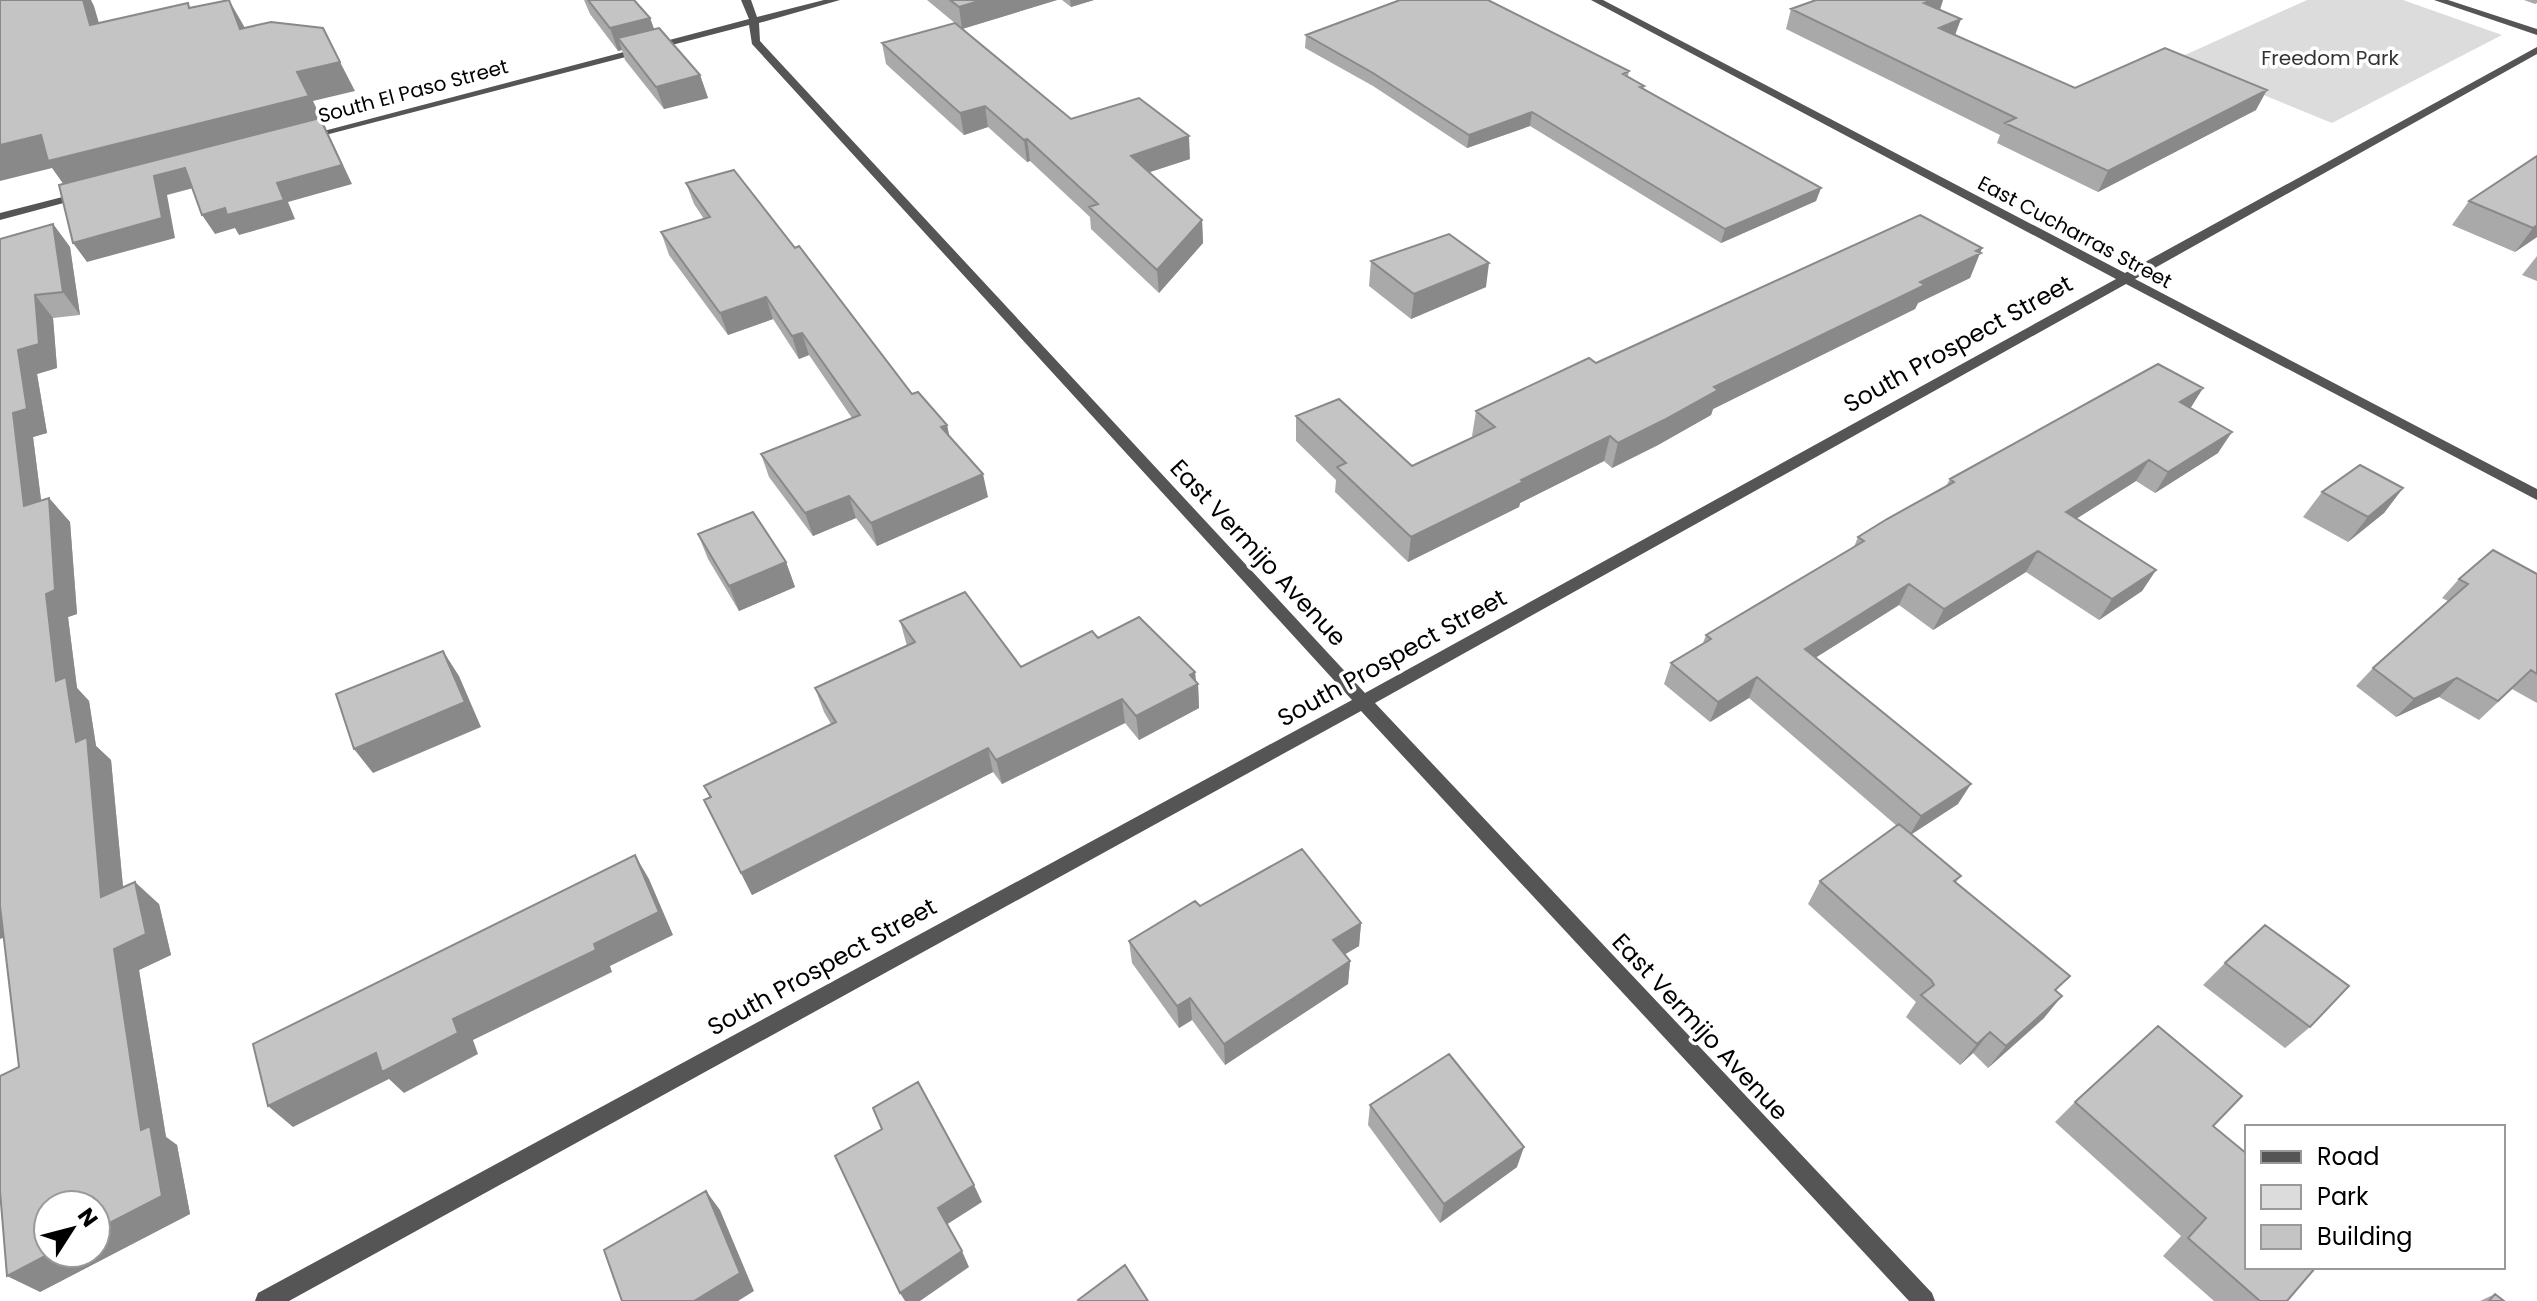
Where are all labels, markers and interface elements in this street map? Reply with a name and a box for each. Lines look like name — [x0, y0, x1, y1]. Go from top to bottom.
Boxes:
park label: Freedom Park — [2261, 44, 2399, 72]
street label: South El Paso Street — [315, 52, 511, 130]
street label: East Cucharras Street — [1973, 169, 2177, 295]
street label: South Prospect Street — [1837, 267, 2078, 420]
street label: East Vermijo Avenue — [1163, 452, 1354, 653]
street label: South Prospect Street — [1271, 581, 1512, 734]
street label: South Prospect Street — [701, 890, 942, 1043]
street label: East Vermijo Avenue — [1605, 926, 1796, 1127]
legend — [2245, 1125, 2505, 1269]
text: Road — [2317, 1140, 2379, 1173]
text: Park — [2317, 1180, 2369, 1213]
north arrow — [32, 1189, 112, 1269]
text: N — [70, 1202, 105, 1233]
text: Building — [2317, 1220, 2413, 1253]

